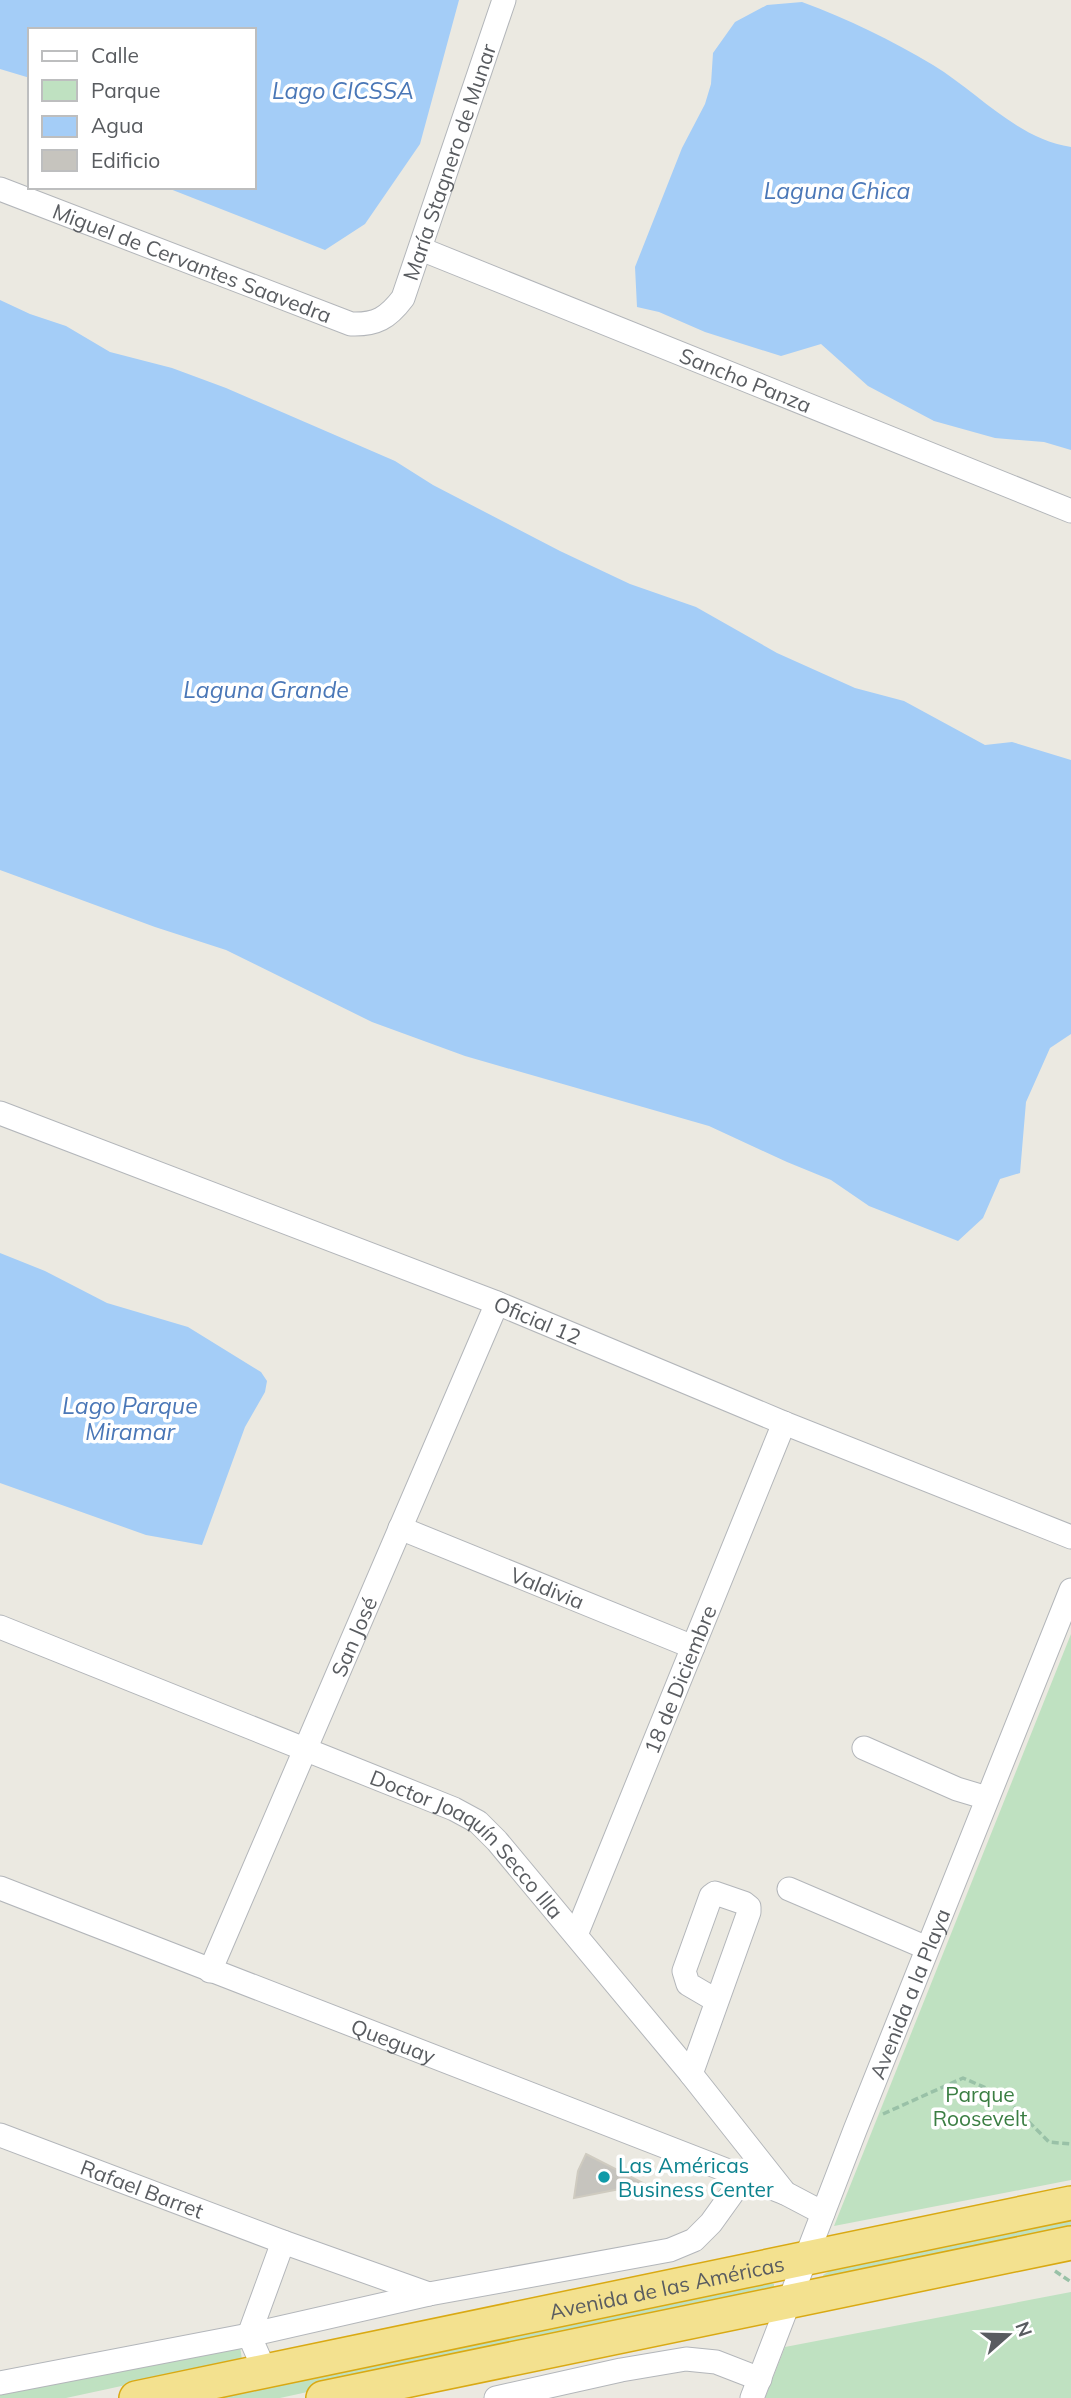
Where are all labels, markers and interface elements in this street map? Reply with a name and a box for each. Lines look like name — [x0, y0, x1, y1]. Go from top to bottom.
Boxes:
legend — [28, 28, 256, 189]
street label: María Stagnero de Munar — [397, 40, 501, 284]
text: Calle — [91, 42, 139, 68]
water label: Lago CICSSA — [272, 76, 414, 105]
text: Parque — [91, 77, 160, 103]
text: Agua — [91, 112, 144, 138]
text: Edificio — [91, 147, 160, 173]
water label: Laguna Chica — [764, 176, 910, 205]
street label: Miguel de Cervantes Saavedra — [49, 198, 335, 328]
street label: Sancho Panza — [676, 342, 815, 418]
water label: Laguna Grande — [183, 675, 349, 704]
street label: Oficial 12 — [490, 1290, 585, 1350]
water label: Lago Parque Miramar — [62, 1391, 198, 1446]
street label: Valdivia — [507, 1561, 588, 1614]
street label: San José — [325, 1593, 382, 1680]
street label: 18 de Diciembre — [638, 1601, 722, 1757]
street label: Doctor Joaquín Secco Illa — [366, 1764, 569, 1924]
street label: Avenida a la Playa — [864, 1905, 955, 2083]
street label: Queguay — [348, 2013, 439, 2069]
park label: Parque Roosevelt — [933, 2081, 1027, 2131]
place label: Las Américas Business Center — [618, 2152, 774, 2202]
street label: Rafael Barret — [77, 2154, 207, 2224]
marker: Las Américas Business Center — [596, 2169, 612, 2185]
street label: Avenida de las Américas — [547, 2250, 787, 2325]
north arrow — [973, 2300, 1043, 2370]
text: N — [1010, 2318, 1038, 2340]

